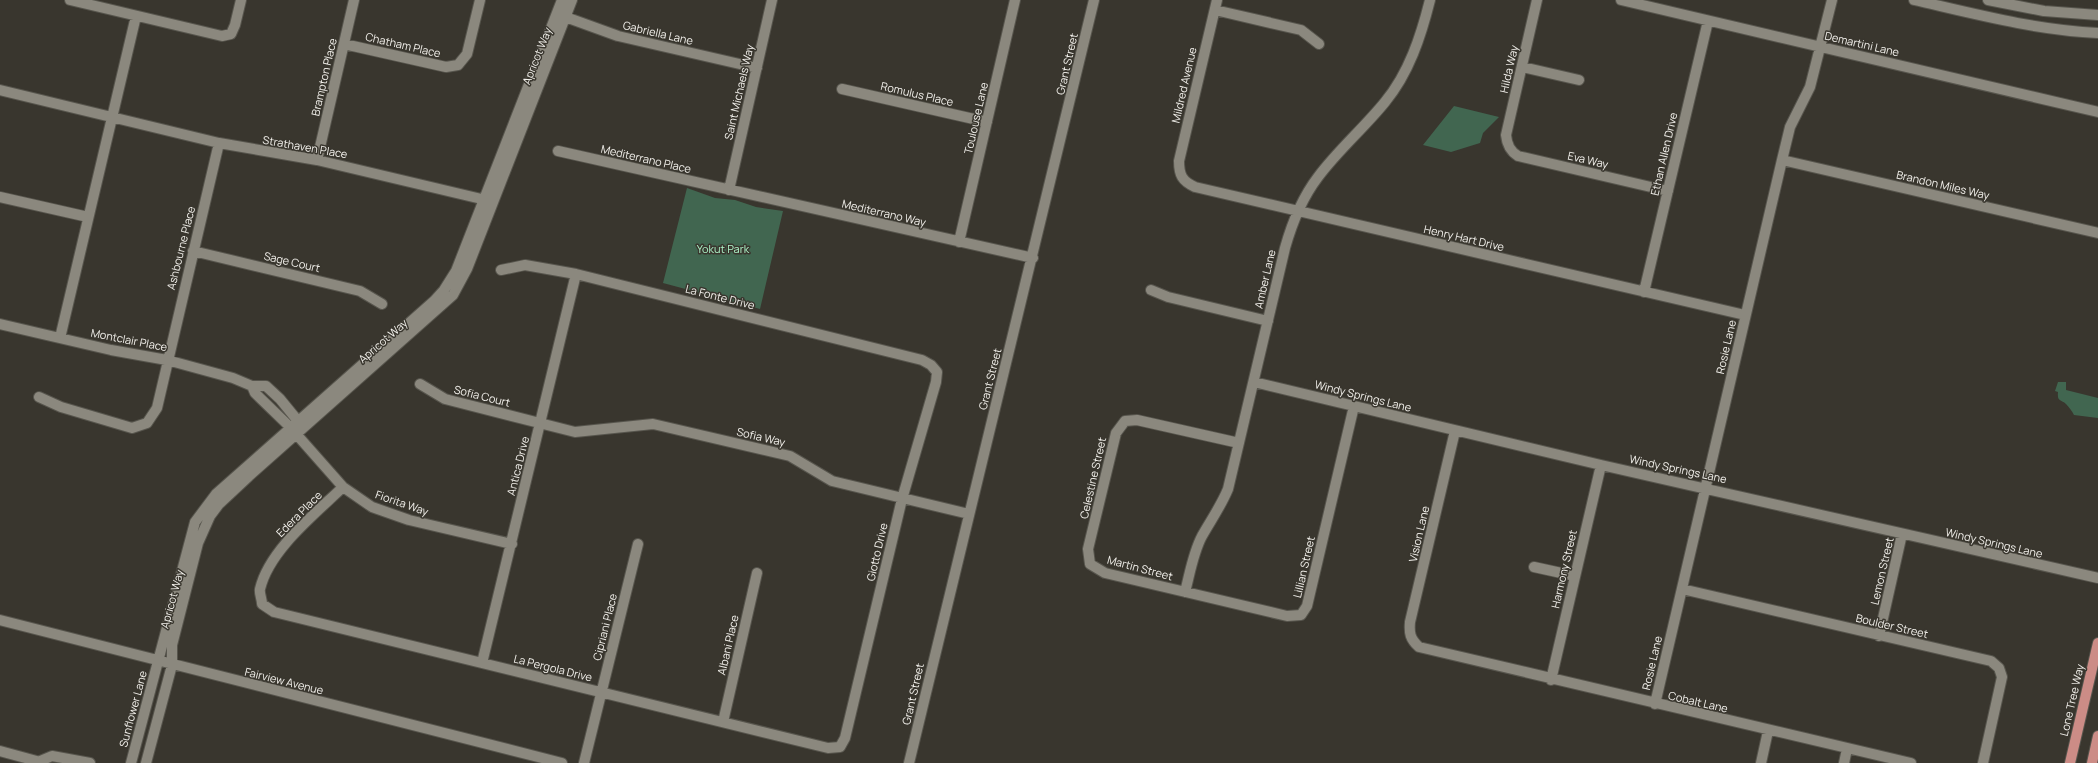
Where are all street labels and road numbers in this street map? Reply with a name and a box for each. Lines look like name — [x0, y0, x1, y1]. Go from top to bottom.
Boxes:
street label: Gabriella Lane — [622, 17, 695, 48]
street label: Apricot Way — [518, 25, 555, 87]
street label: Demartini Lane — [1823, 28, 1901, 59]
street label: Chatham Place — [364, 29, 443, 61]
street label: Grant Street — [1052, 31, 1081, 96]
street label: Brampton Place — [307, 36, 340, 117]
street label: Saint Michaels Way — [720, 43, 757, 141]
street label: Hilda Way — [1496, 43, 1521, 94]
street label: Mildred Avenue — [1167, 45, 1200, 124]
street label: Romulus Place — [879, 78, 955, 109]
street label: Toulouse Lane — [960, 80, 991, 155]
street label: Ethan Allen Drive — [1647, 110, 1680, 197]
street label: Strathaven Place — [261, 132, 349, 161]
street label: Mediterrano Place — [600, 141, 693, 176]
street label: Eva Way — [1566, 148, 1610, 172]
street label: Brandon Miles Way — [1895, 167, 1991, 203]
street label: Mediterrano Way — [841, 196, 928, 230]
street label: Ashbourne Place — [163, 204, 198, 291]
street label: Henry Hart Drive — [1422, 221, 1506, 254]
street label: Amber Lane — [1250, 247, 1279, 310]
street label: Sage Court — [262, 248, 322, 275]
street label: La Fonte Drive — [684, 281, 757, 313]
street label: Apricot Way — [355, 315, 411, 366]
street label: Rosie Lane — [1712, 318, 1739, 375]
street label: Montclair Place — [90, 325, 169, 354]
street label: Grant Street — [975, 346, 1004, 411]
street label: Windy Springs Lane — [1313, 376, 1414, 415]
street label: Sofia Court — [452, 381, 512, 410]
street label: Sofia Way — [735, 424, 787, 449]
street label: Antica Drive — [503, 434, 532, 497]
street label: Celestine Street — [1076, 436, 1109, 520]
street label: Windy Springs Lane — [1628, 451, 1729, 486]
street label: Fiorita Way — [374, 486, 431, 519]
street label: Edera Place — [273, 487, 325, 540]
street label: Vision Lane — [1405, 504, 1432, 563]
street label: Giotto Drive — [863, 521, 891, 583]
street label: Windy Springs Lane — [1944, 524, 2045, 561]
street label: Harmony Street — [1547, 528, 1580, 610]
street label: Lillian Street — [1289, 534, 1318, 599]
street label: Lemon Street — [1866, 536, 1897, 606]
street label: Martin Street — [1106, 552, 1175, 583]
street label: Apricot Way — [156, 568, 187, 630]
street label: Cipriani Place — [589, 591, 620, 662]
street label: Boulder Street — [1854, 610, 1930, 641]
street label: Albani Place — [713, 613, 742, 676]
street label: Rosie Lane — [1638, 634, 1665, 691]
street label: La Pergola Drive — [512, 651, 594, 685]
street label: Grant Street — [898, 661, 927, 726]
street label: Lone Tree Way — [2056, 662, 2087, 737]
street label: Fairview Avenue — [243, 663, 326, 698]
street label: Sunflower Lane — [115, 668, 150, 749]
street label: Cobalt Lane — [1667, 687, 1730, 716]

